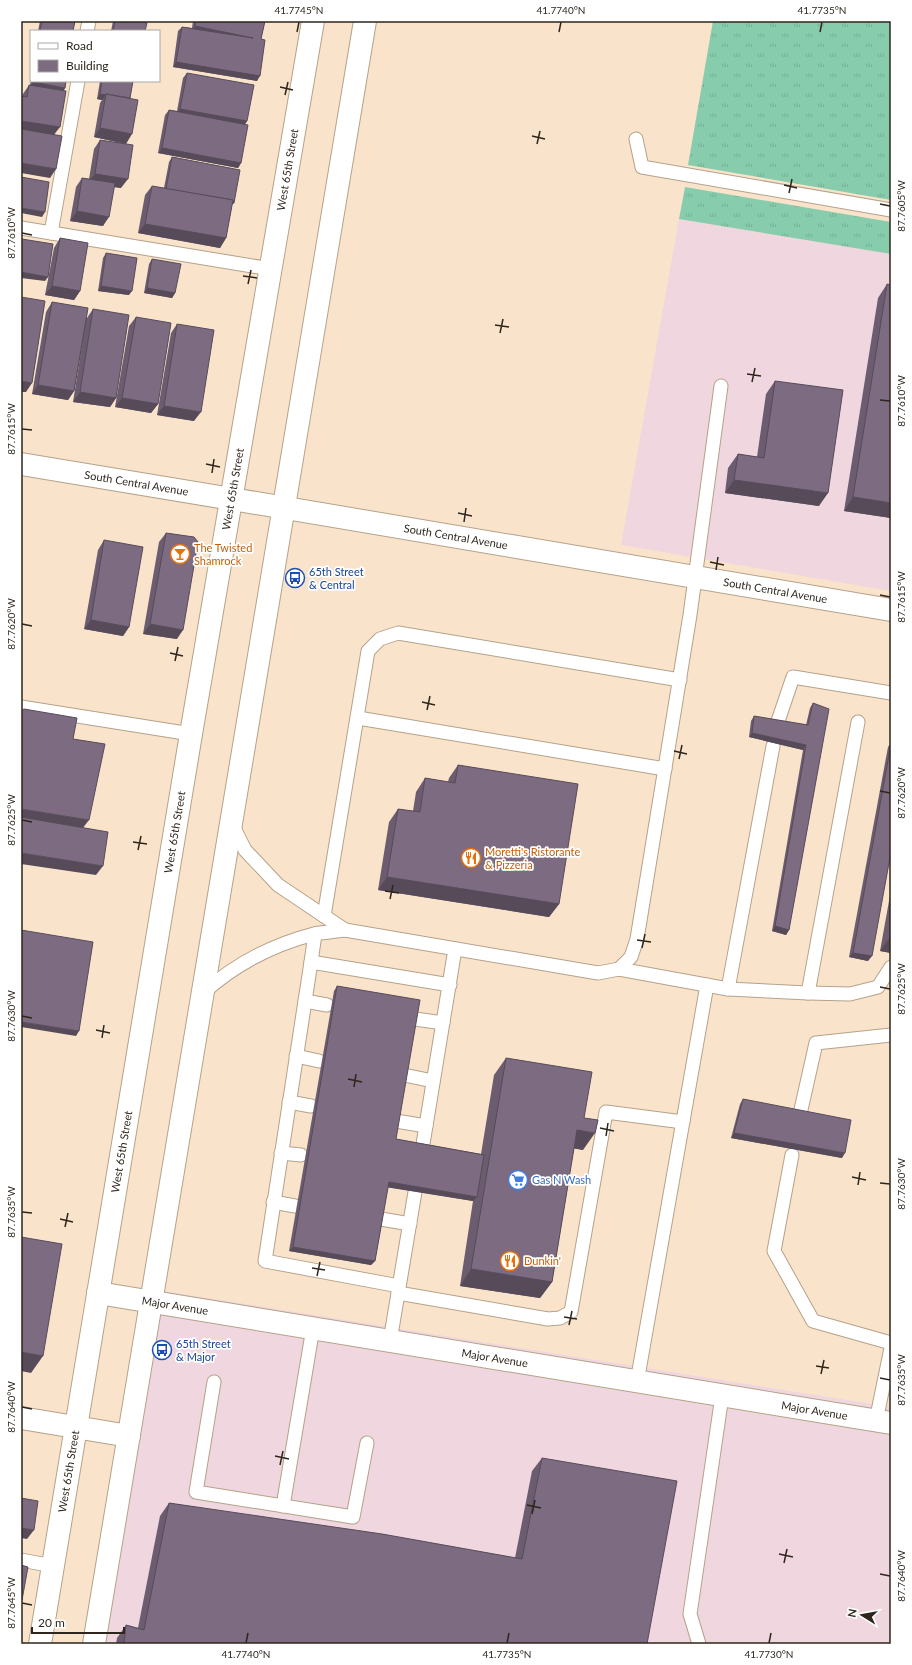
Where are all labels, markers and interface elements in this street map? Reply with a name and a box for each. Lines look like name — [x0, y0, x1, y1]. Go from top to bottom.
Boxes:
text: 41.7745°N — [275, 4, 323, 16]
text: 41.7740°N — [537, 4, 585, 16]
text: 41.7735°N — [798, 4, 846, 16]
legend — [30, 30, 160, 82]
text: Road — [66, 38, 93, 53]
text: Building — [66, 58, 109, 73]
street label: West 65th Street — [274, 128, 300, 211]
text: 87.7605°W — [895, 180, 907, 232]
text: 87.7610°W — [5, 207, 17, 259]
text: 87.7610°W — [895, 375, 907, 427]
text: 87.7615°W — [5, 403, 17, 455]
street label: West 65th Street — [219, 447, 246, 531]
street label: South Central Avenue — [84, 468, 190, 498]
street label: South Central Avenue — [403, 521, 509, 551]
place label: The Twisted Shamrock — [194, 541, 252, 567]
bar icon: The Twisted Shamrock — [169, 543, 191, 565]
place label: 65th Street & Central — [309, 565, 364, 591]
bus stop icon: 65th Street & Central — [284, 567, 306, 589]
text: 87.7615°W — [895, 571, 907, 623]
street label: South Central Avenue — [722, 575, 829, 605]
text: 87.7620°W — [5, 598, 17, 650]
text: 87.7620°W — [895, 767, 907, 819]
street label: West 65th Street — [161, 790, 187, 874]
text: 87.7625°W — [5, 794, 17, 846]
place label: Moretti's Ristorante & Pizzeria — [485, 845, 581, 871]
restaurant icon: Moretti's Ristorante & Pizzeria — [460, 847, 482, 869]
text: 87.7625°W — [895, 963, 907, 1015]
text: 87.7630°W — [5, 990, 17, 1042]
street label: West 65th Street — [108, 1110, 134, 1194]
text: 87.7630°W — [895, 1158, 907, 1210]
supermarket icon: Gas N Wash — [507, 1169, 529, 1191]
place label: Gas N Wash — [532, 1173, 591, 1186]
text: 87.7635°W — [5, 1186, 17, 1238]
restaurant icon: Dunkin' — [499, 1250, 521, 1272]
place label: Dunkin' — [524, 1254, 561, 1267]
street label: Major Avenue — [141, 1293, 209, 1317]
place label: 65th Street & Major — [176, 1337, 231, 1363]
bus stop icon: 65th Street & Major — [151, 1339, 173, 1361]
street label: Major Avenue — [461, 1346, 529, 1369]
text: 87.7635°W — [895, 1354, 907, 1406]
text: 87.7640°W — [5, 1381, 17, 1433]
street label: Major Avenue — [780, 1398, 849, 1422]
street label: West 65th Street — [55, 1429, 81, 1513]
text: 87.7640°W — [895, 1550, 907, 1602]
text: 87.7645°W — [5, 1577, 17, 1629]
north arrow — [842, 1595, 882, 1635]
text: N — [845, 1608, 859, 1618]
scale bar — [32, 1609, 124, 1635]
text: 20 m — [38, 1615, 65, 1630]
text: 41.7740°N — [222, 1648, 270, 1660]
text: 41.7735°N — [483, 1648, 531, 1660]
text: 41.7730°N — [745, 1648, 793, 1660]

